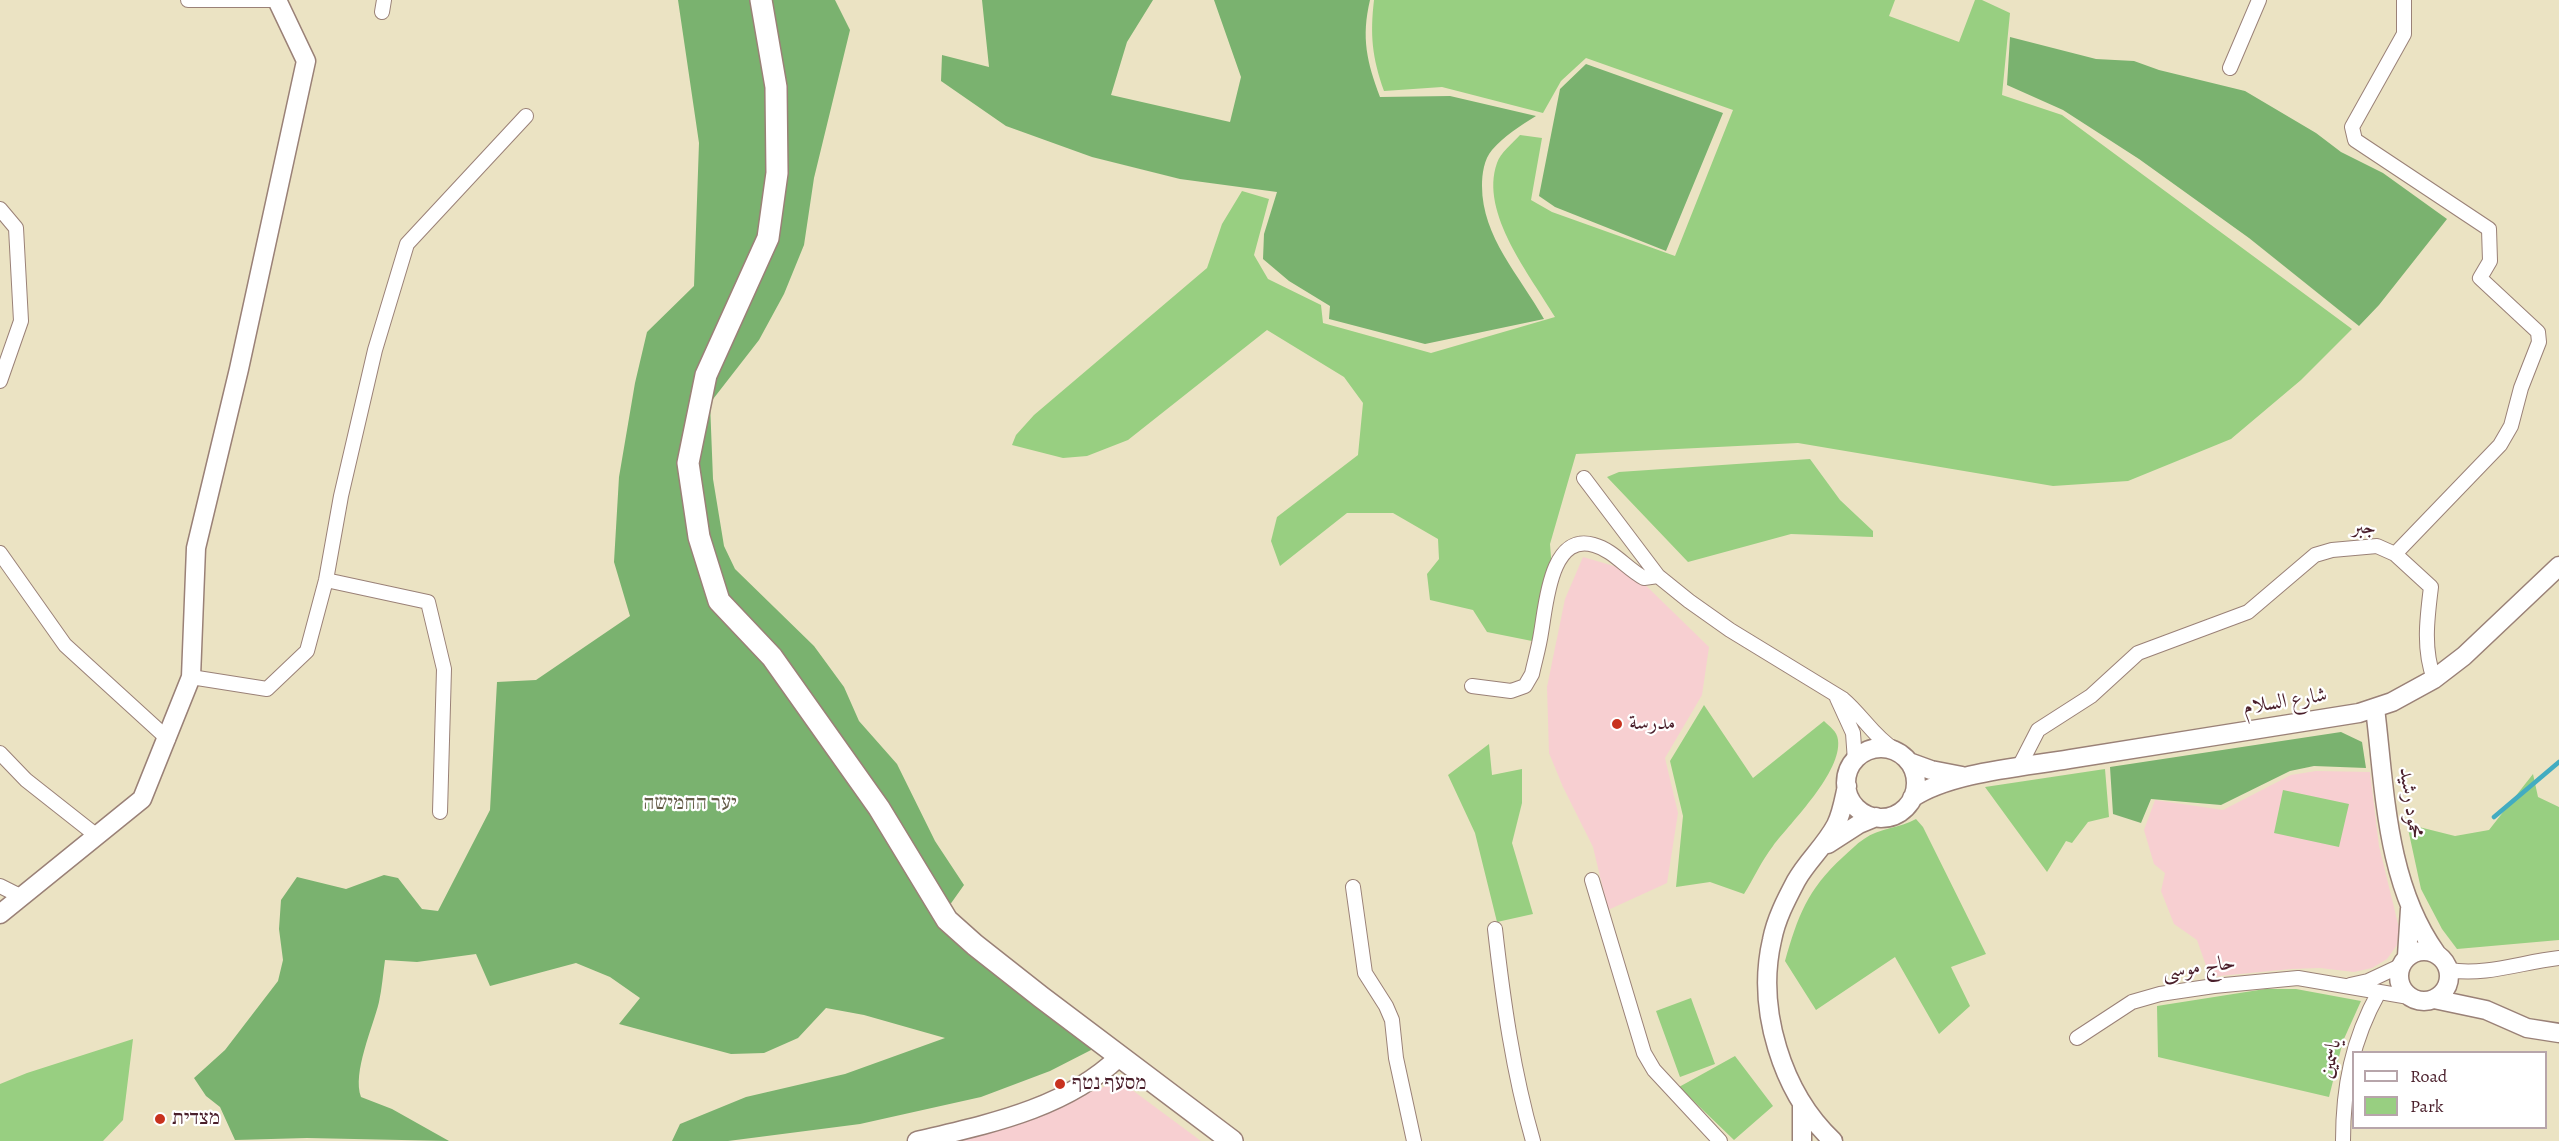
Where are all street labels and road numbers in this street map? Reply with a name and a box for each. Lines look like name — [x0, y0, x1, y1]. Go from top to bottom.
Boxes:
street label: جبر — [2352, 515, 2376, 541]
street label: شارع السلام — [2241, 683, 2329, 721]
street label: محمود رشيد — [2393, 766, 2427, 840]
street label: حاج موسى — [2161, 950, 2237, 986]
street label: ياسمين — [2314, 1037, 2348, 1081]

